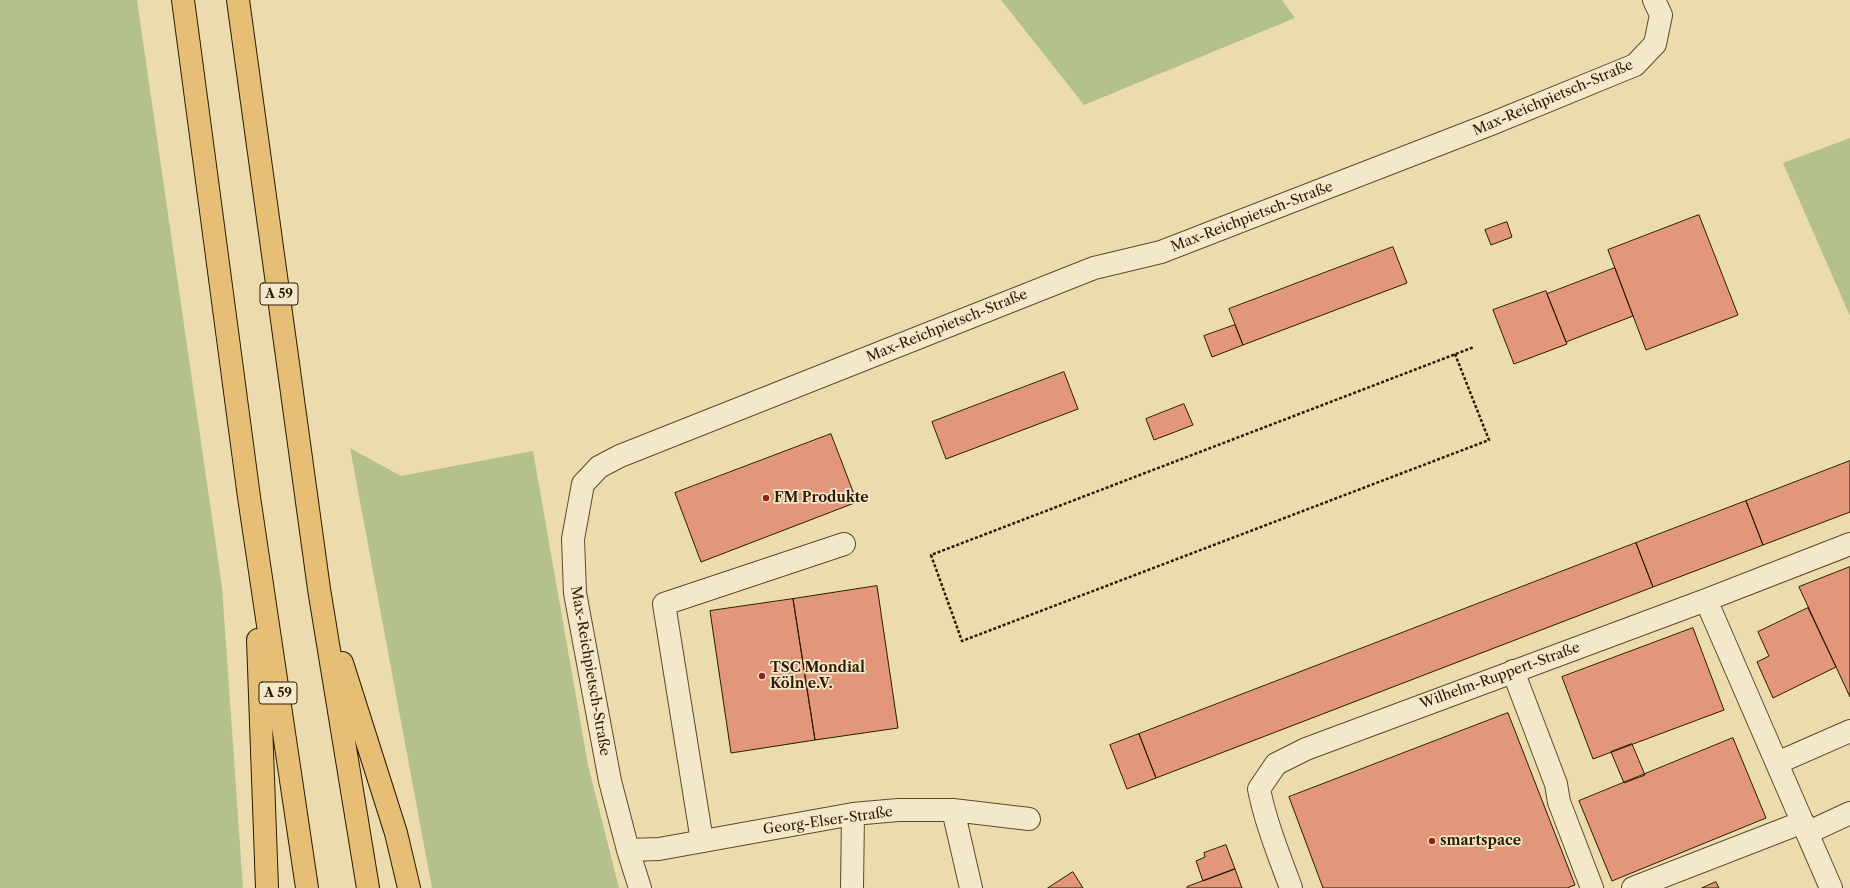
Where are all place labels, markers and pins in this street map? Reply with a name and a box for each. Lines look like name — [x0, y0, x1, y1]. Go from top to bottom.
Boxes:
place label: FM Produkte — [774, 490, 869, 506]
marker: FM Produkte — [761, 493, 771, 503]
place label: TSC Mondial Köln e.V. — [770, 660, 865, 692]
marker: TSC Mondial Köln e.V. — [757, 671, 767, 681]
place label: smartspace — [1440, 833, 1521, 849]
marker: smartspace — [1427, 836, 1437, 846]

